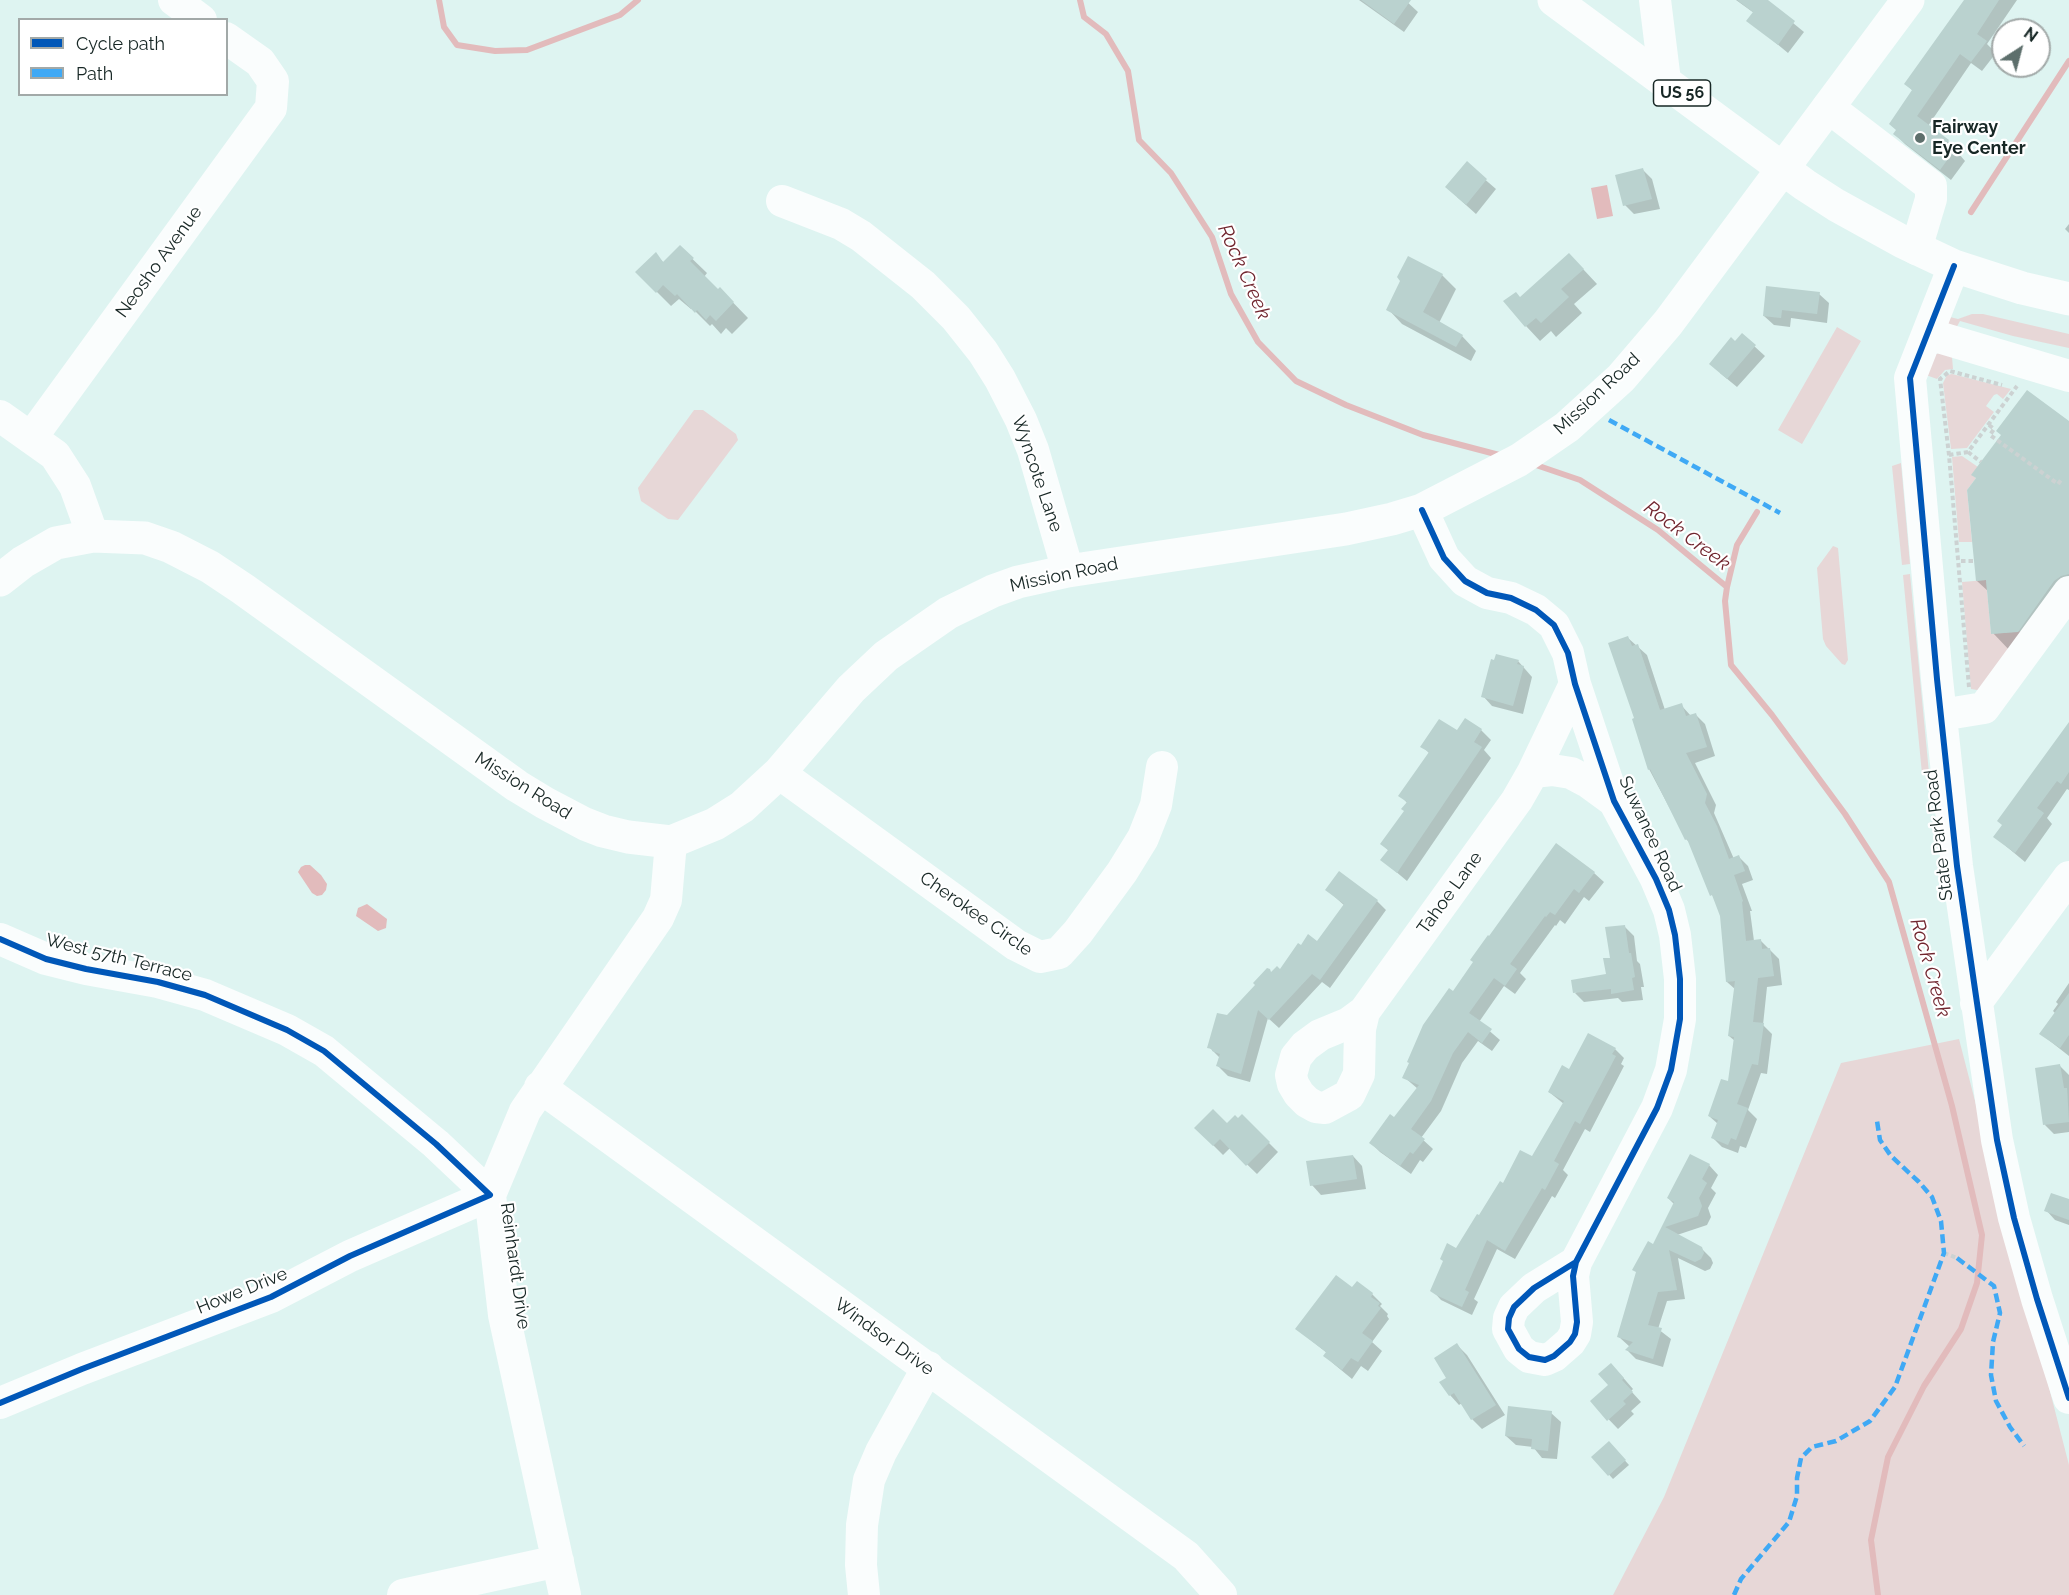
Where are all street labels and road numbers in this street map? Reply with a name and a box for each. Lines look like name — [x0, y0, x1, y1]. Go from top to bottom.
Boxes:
road number: US 56 — [1654, 80, 1710, 106]
street label: Neosho Avenue — [111, 202, 207, 322]
street label: Mission Road — [1549, 349, 1645, 439]
street label: Wyncote Lane — [1007, 413, 1067, 535]
street label: Mission Road — [1008, 553, 1120, 597]
street label: Mission Road — [471, 748, 575, 824]
street label: State Park Road — [1920, 768, 1958, 902]
street label: Suwanee Road — [1614, 773, 1686, 895]
street label: Tahoe Lane — [1413, 848, 1487, 938]
street label: Cherokee Circle — [916, 867, 1036, 961]
street label: West 57th Terrace — [43, 929, 195, 987]
street label: Reinhardt Drive — [495, 1201, 535, 1331]
street label: Howe Drive — [193, 1263, 291, 1319]
street label: Windsor Drive — [830, 1294, 938, 1380]

